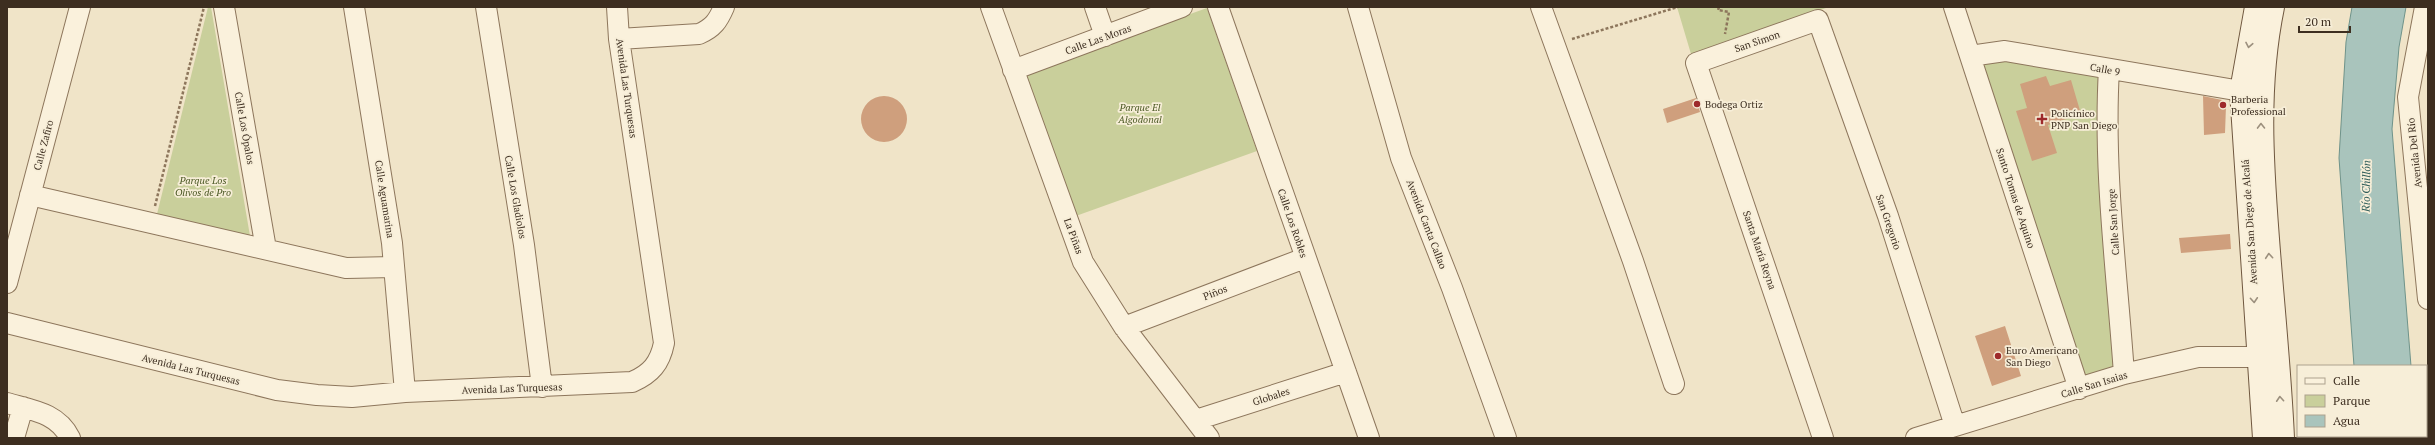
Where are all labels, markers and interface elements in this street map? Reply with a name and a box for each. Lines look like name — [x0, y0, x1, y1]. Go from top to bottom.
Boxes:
scale bar — [2299, 8, 2350, 34]
text: 20 m — [2305, 14, 2332, 29]
street label: Calle Las Moras — [1063, 21, 1133, 57]
street label: San Simon — [1733, 28, 1782, 55]
street label: Avenida Las Turquesas — [613, 37, 640, 139]
one-way arrow — [2245, 42, 2254, 48]
street label: Calle 9 — [2089, 60, 2121, 79]
street label: Calle Los Ópalos — [232, 91, 257, 166]
place label: Barberia Professional — [2231, 93, 2286, 118]
place label: Bodega Ortiz — [1705, 98, 1763, 111]
marker: Bodega Ortiz — [1692, 99, 1702, 109]
marker: Barberia Professional — [2218, 100, 2228, 110]
park label: Parque El Algodonal — [1117, 101, 1162, 126]
place label: Policínico PNP San Diego — [2051, 107, 2118, 132]
marker: Policínico PNP San Diego — [2036, 113, 2048, 125]
street label: Avenida Del Río — [2404, 117, 2425, 189]
street label: Calle Zafiro — [31, 118, 57, 172]
one-way arrow — [2257, 123, 2265, 129]
street label: Santo Tomas de Aquino — [1993, 146, 2038, 250]
street label: Calle Los Gladiolos — [502, 154, 529, 240]
street label: Calle Aguamarina — [372, 159, 397, 239]
street label: Avenida San Diego de Alcalá — [2239, 159, 2260, 285]
water label: Río Chillón — [2359, 160, 2373, 213]
park label: Parque Los Olivos de Pro — [175, 174, 231, 199]
street label: Avenida Canta Callao — [1403, 178, 1450, 271]
street label: Calle Los Robles — [1275, 187, 1310, 259]
street label: Calle San Jorge — [2105, 188, 2122, 256]
street label: San Gregorio — [1873, 193, 1904, 252]
street label: Santa María Reyna — [1740, 209, 1779, 291]
street label: La Piñas — [1061, 216, 1086, 256]
one-way arrow — [2265, 252, 2274, 259]
street label: Piños — [1201, 282, 1229, 303]
one-way arrow — [2250, 297, 2259, 303]
place label: Euro Americano San Diego — [2006, 344, 2078, 369]
street label: Avenida Las Turquesas — [140, 351, 241, 388]
marker: Euro Americano San Diego — [1993, 351, 2003, 361]
legend — [2297, 365, 2427, 437]
street label: Calle San Isaias — [2059, 368, 2129, 401]
text: Calle — [2333, 373, 2360, 388]
street label: Avenida Las Turquesas — [461, 380, 563, 397]
street label: Globales — [1251, 384, 1291, 409]
text: Parque — [2333, 393, 2370, 408]
one-way arrow — [2276, 396, 2285, 402]
text: Agua — [2333, 413, 2360, 428]

